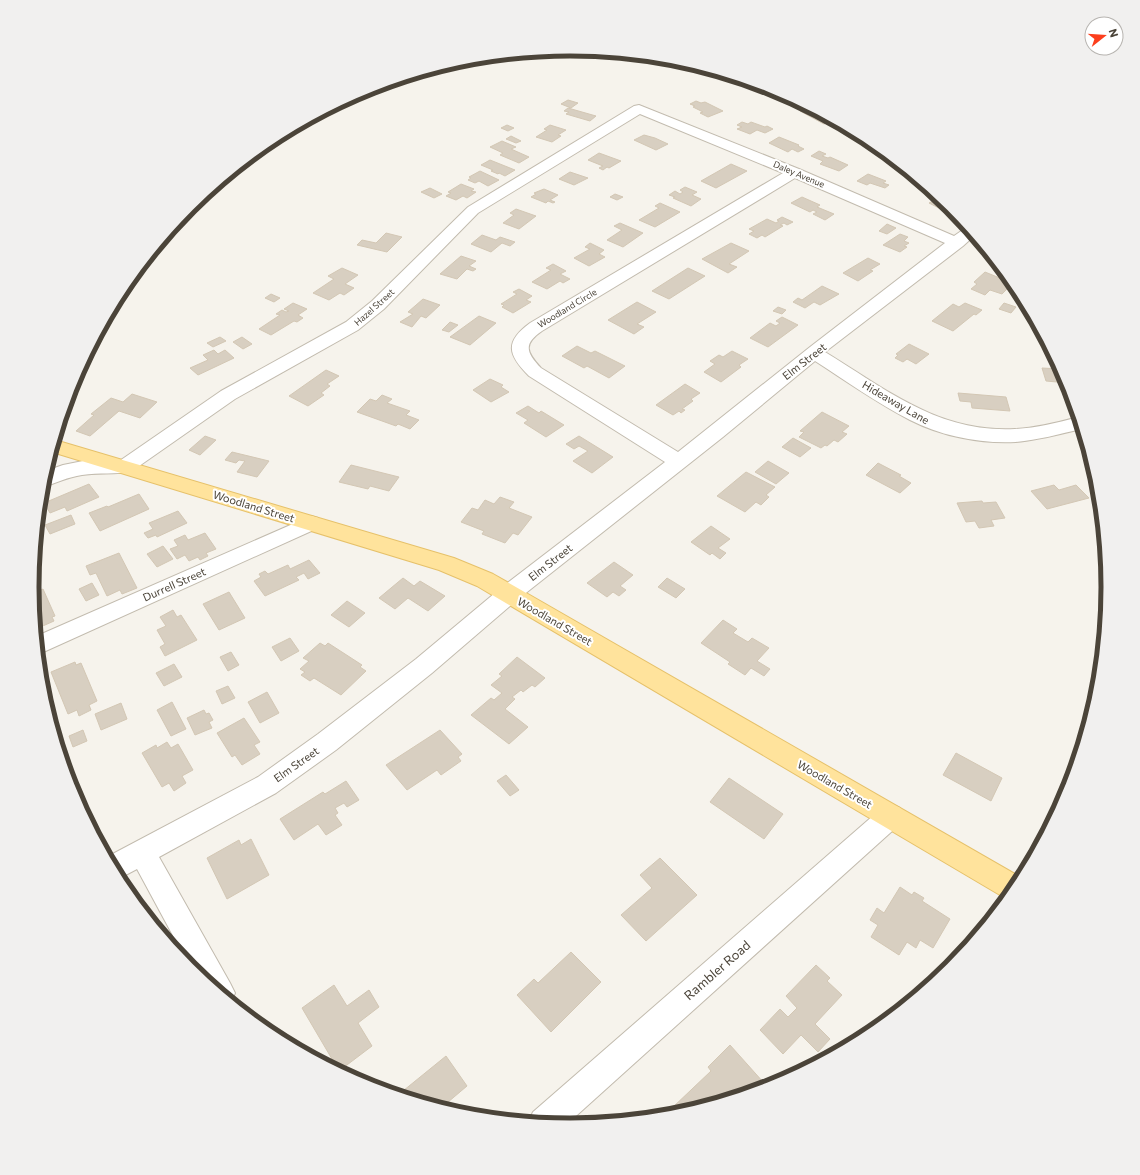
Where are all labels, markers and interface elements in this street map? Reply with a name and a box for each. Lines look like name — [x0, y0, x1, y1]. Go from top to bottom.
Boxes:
north arrow — [1084, 16, 1124, 56]
text: N — [1107, 27, 1121, 39]
street label: Daley Avenue — [772, 158, 827, 190]
street label: Hazel Street — [352, 286, 397, 328]
street label: Woodland Circle — [535, 286, 599, 330]
street label: Elm Street — [779, 340, 829, 382]
street label: Hideaway Lane — [860, 378, 932, 427]
street label: Woodland Street — [212, 487, 297, 525]
street label: Elm Street — [525, 541, 575, 583]
street label: Durrell Street — [141, 564, 208, 604]
street label: Woodland Street — [515, 594, 595, 648]
street label: Elm Street — [271, 743, 321, 784]
street label: Woodland Street — [795, 757, 875, 811]
street label: Rambler Road — [681, 937, 753, 1003]

